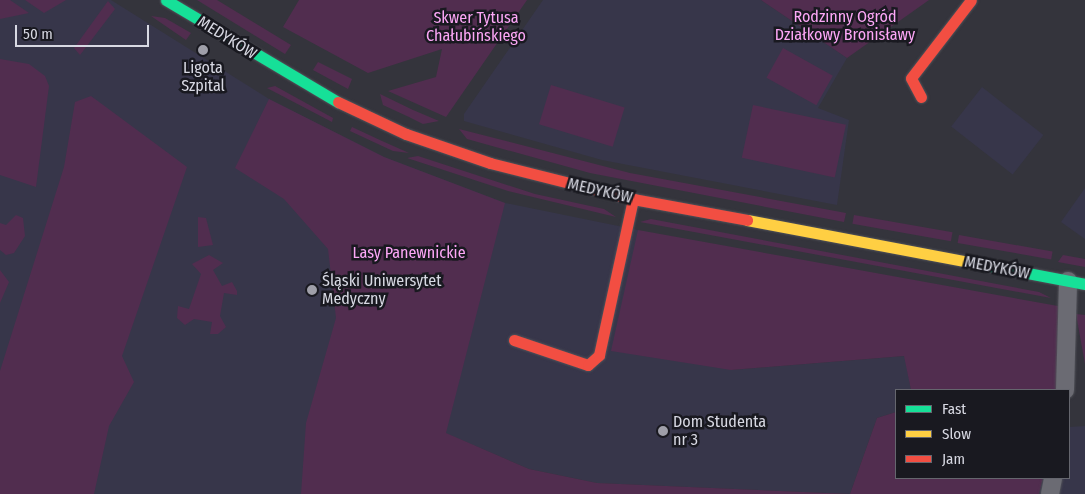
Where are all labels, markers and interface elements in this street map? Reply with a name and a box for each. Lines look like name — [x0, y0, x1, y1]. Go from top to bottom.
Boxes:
park label: Rodzinny Ogród Działkowy Bronisławy — [775, 7, 915, 45]
park label: Skwer Tytusa Chałubińskiego — [426, 8, 526, 46]
street label: MEDYKÓW — [194, 12, 260, 64]
scale bar — [18, 15, 151, 47]
text: 50 m — [23, 25, 53, 43]
marker: Ligota Szpital — [197, 44, 209, 56]
place label: Ligota Szpital — [181, 58, 225, 96]
street label: MEDYKÓW — [566, 174, 634, 208]
park label: Lasy Panewnickie — [352, 243, 466, 263]
street label: MEDYKÓW — [963, 252, 1031, 284]
place label: Śląski Uniwersytet Medyczny — [322, 271, 441, 309]
marker: Śląski Uniwersytet Medyczny — [306, 284, 318, 296]
legend — [895, 389, 1070, 479]
text: Fast — [942, 400, 966, 418]
place label: Dom Studenta nr 3 — [673, 412, 766, 450]
marker: Dom Studenta nr 3 — [657, 425, 669, 437]
text: Slow — [942, 425, 971, 443]
text: Jam — [942, 450, 965, 468]

